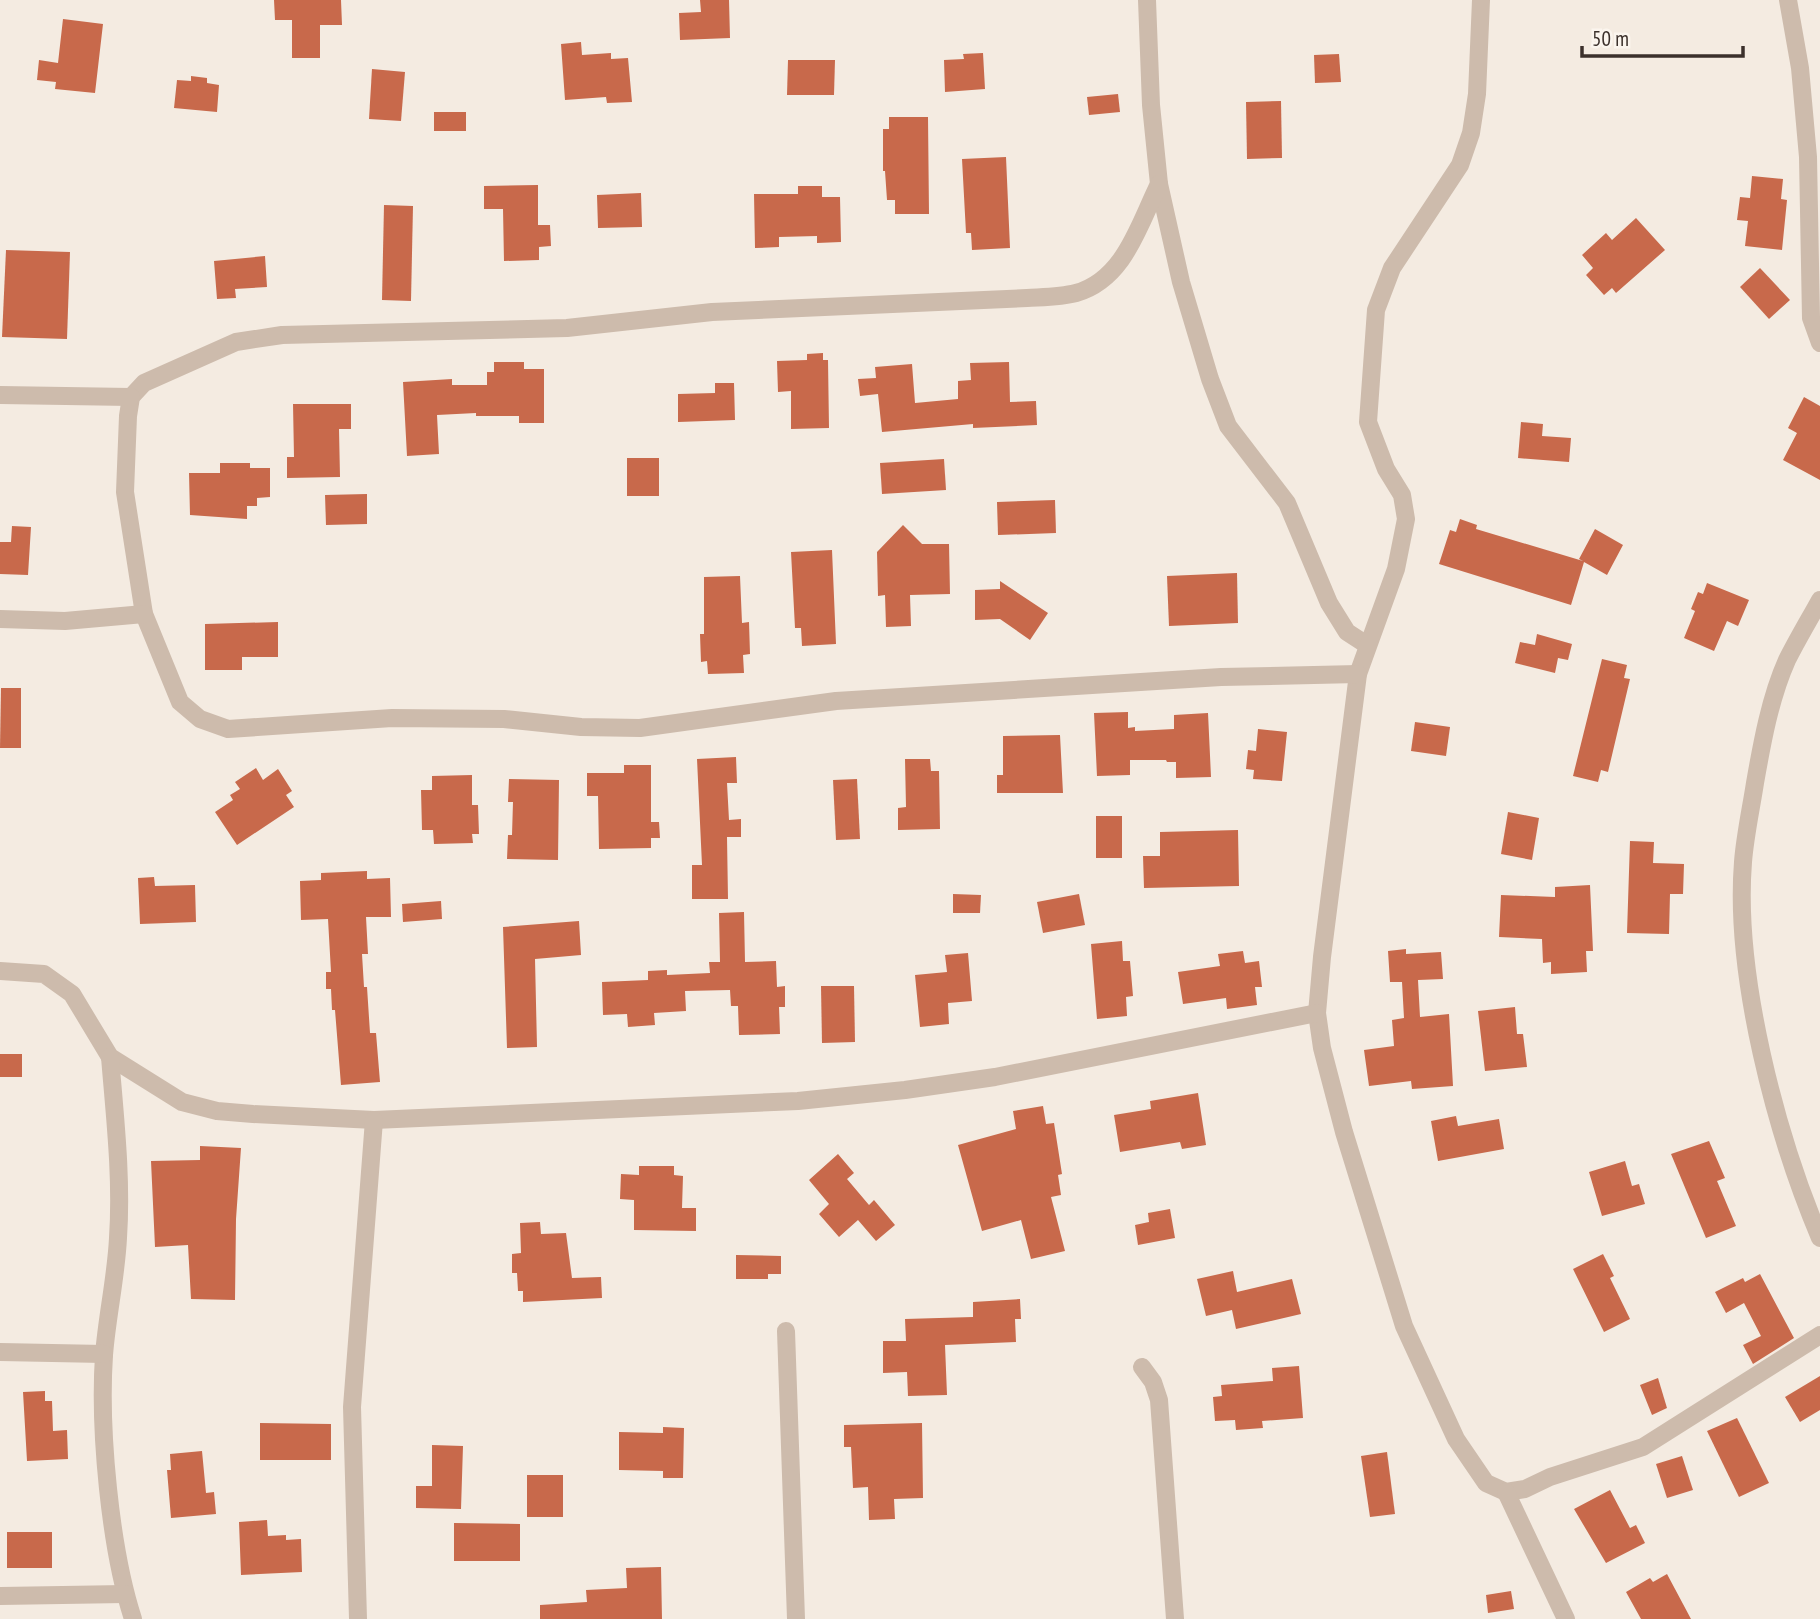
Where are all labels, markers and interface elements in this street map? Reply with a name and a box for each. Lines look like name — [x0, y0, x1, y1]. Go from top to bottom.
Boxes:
scale bar — [1582, 14, 1743, 58]
text: 50 m — [1592, 25, 1629, 52]

